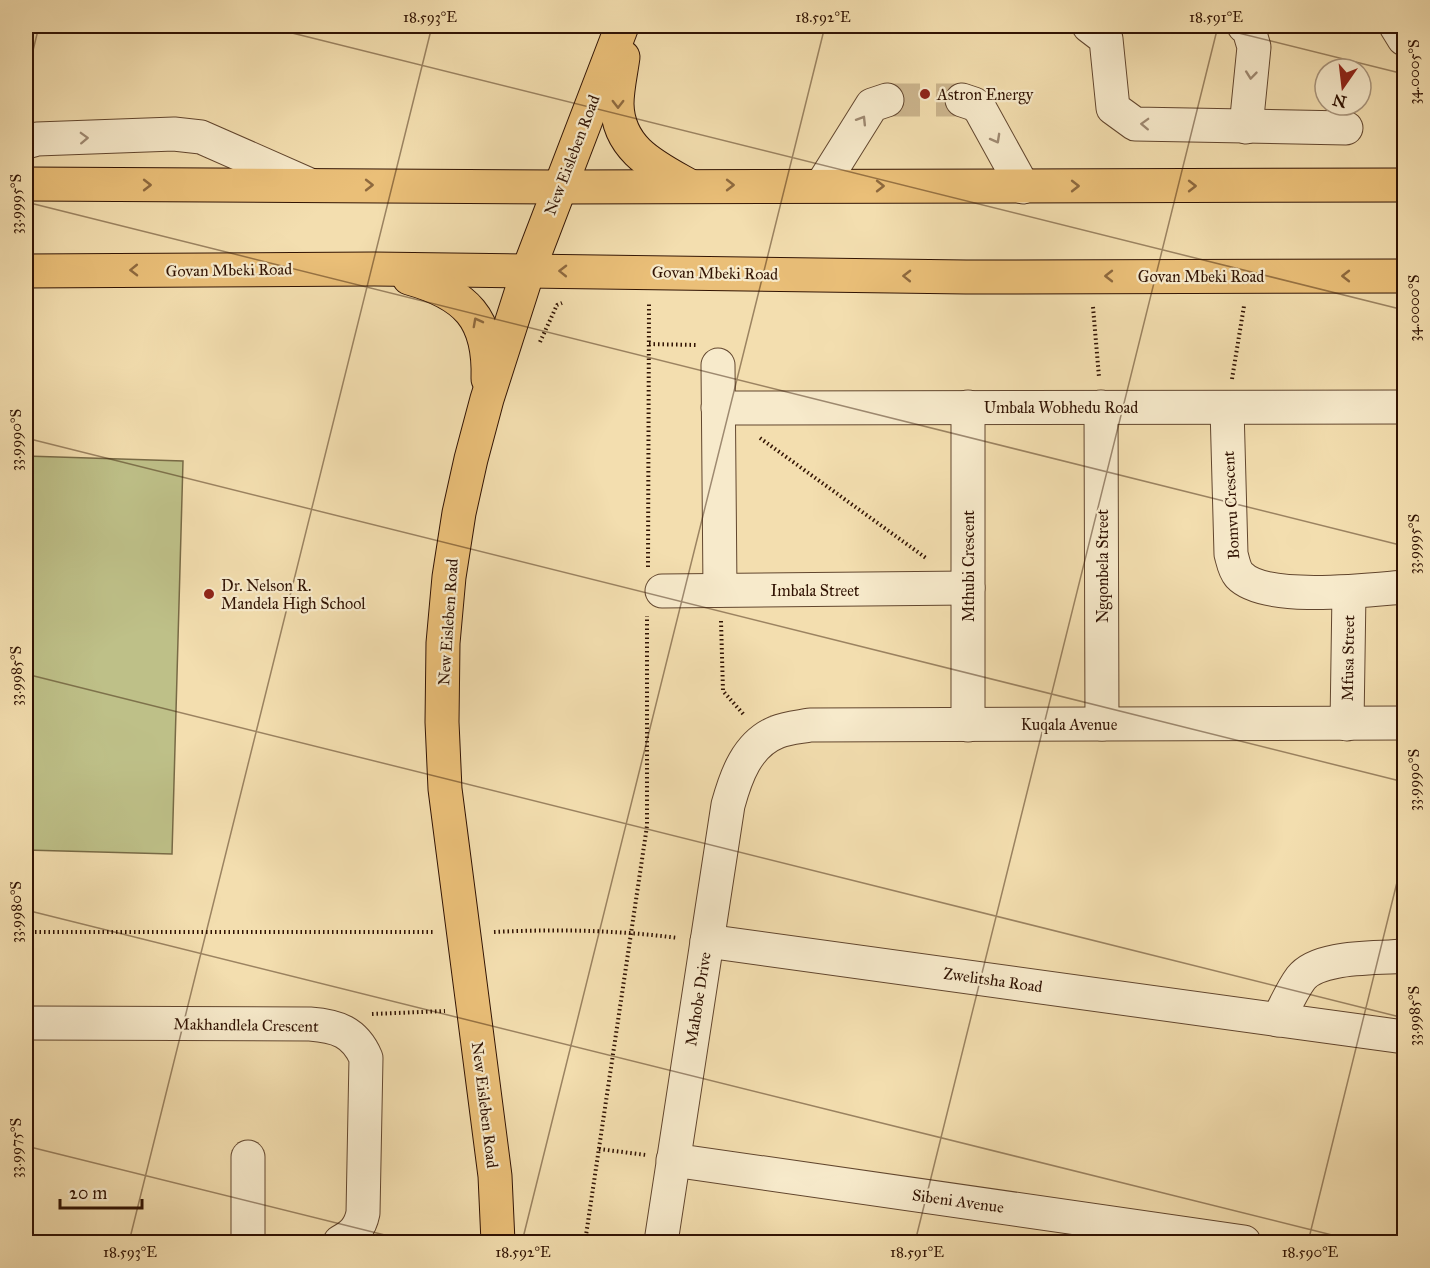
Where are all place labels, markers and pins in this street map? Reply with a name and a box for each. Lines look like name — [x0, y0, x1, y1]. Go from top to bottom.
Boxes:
place label: Astron Energy — [936, 85, 1034, 105]
marker: Astron Energy — [918, 87, 932, 101]
place label: Dr. Nelson R. Mandela High School — [221, 576, 366, 614]
marker: Dr. Nelson R. Mandela High School — [202, 587, 216, 601]

